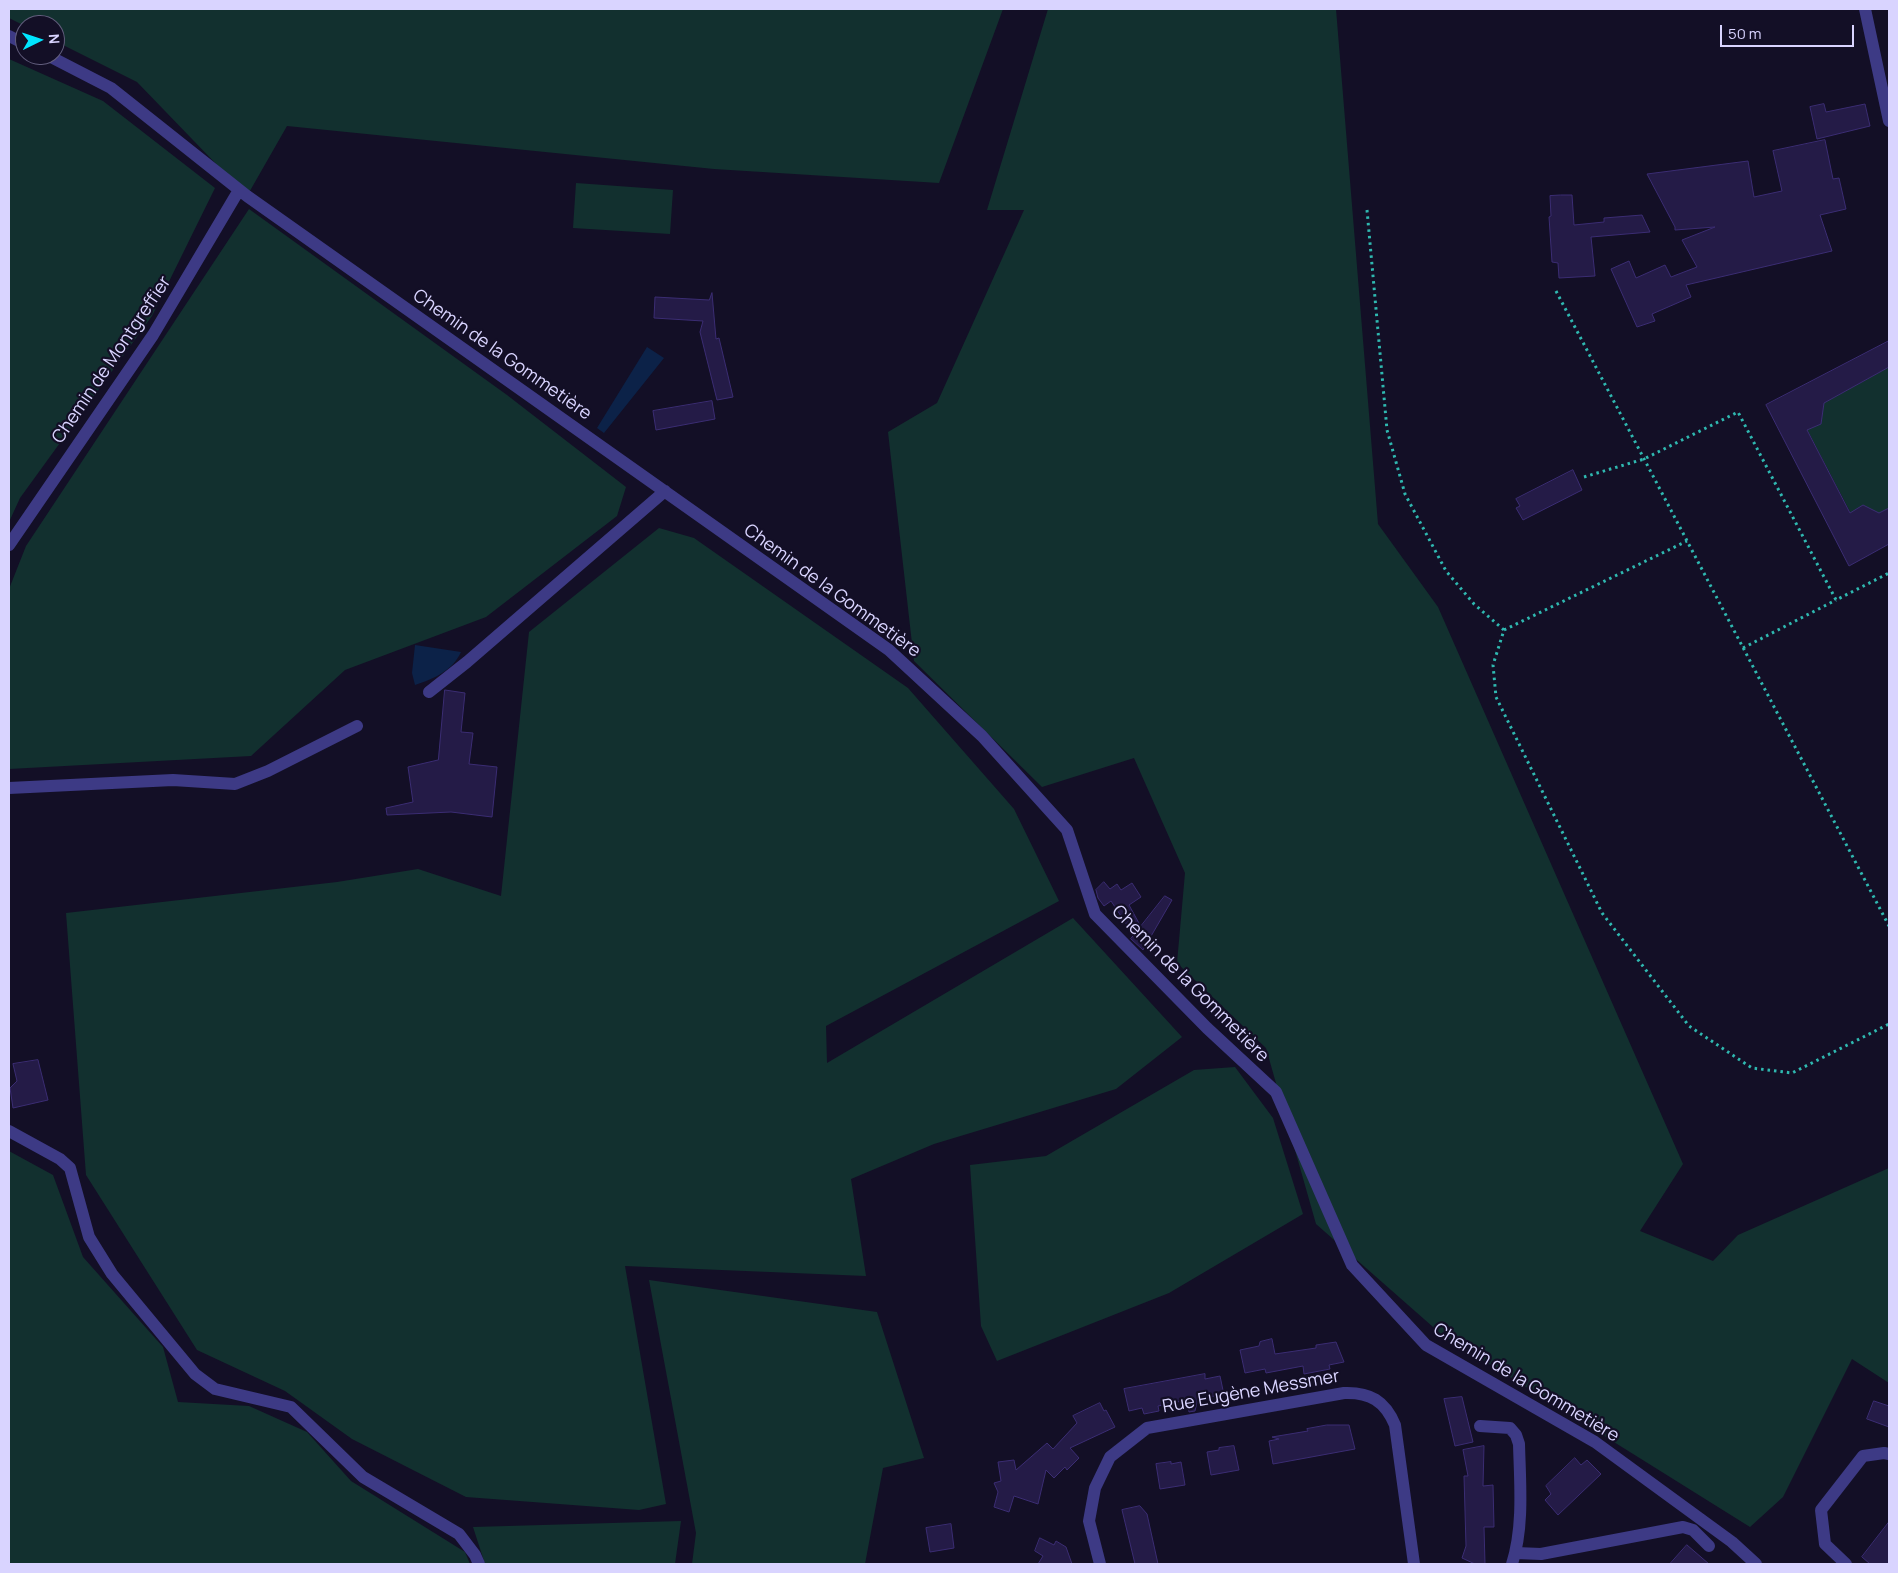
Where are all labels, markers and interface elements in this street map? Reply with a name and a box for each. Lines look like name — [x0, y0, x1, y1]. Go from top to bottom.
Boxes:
north arrow — [15, 15, 65, 65]
scale bar — [1723, 15, 1857, 47]
text: 50 m — [1728, 23, 1762, 44]
text: N — [45, 33, 64, 45]
street label: Chemin de Montgreffier — [48, 272, 176, 448]
street label: Chemin de la Gommetière — [408, 285, 596, 425]
street label: Chemin de la Gommetière — [739, 520, 925, 662]
street label: Chemin de la Gommetière — [1107, 901, 1273, 1067]
street label: Chemin de la Gommetière — [1429, 1319, 1623, 1447]
street label: Rue Eugène Messmer — [1161, 1366, 1341, 1418]

